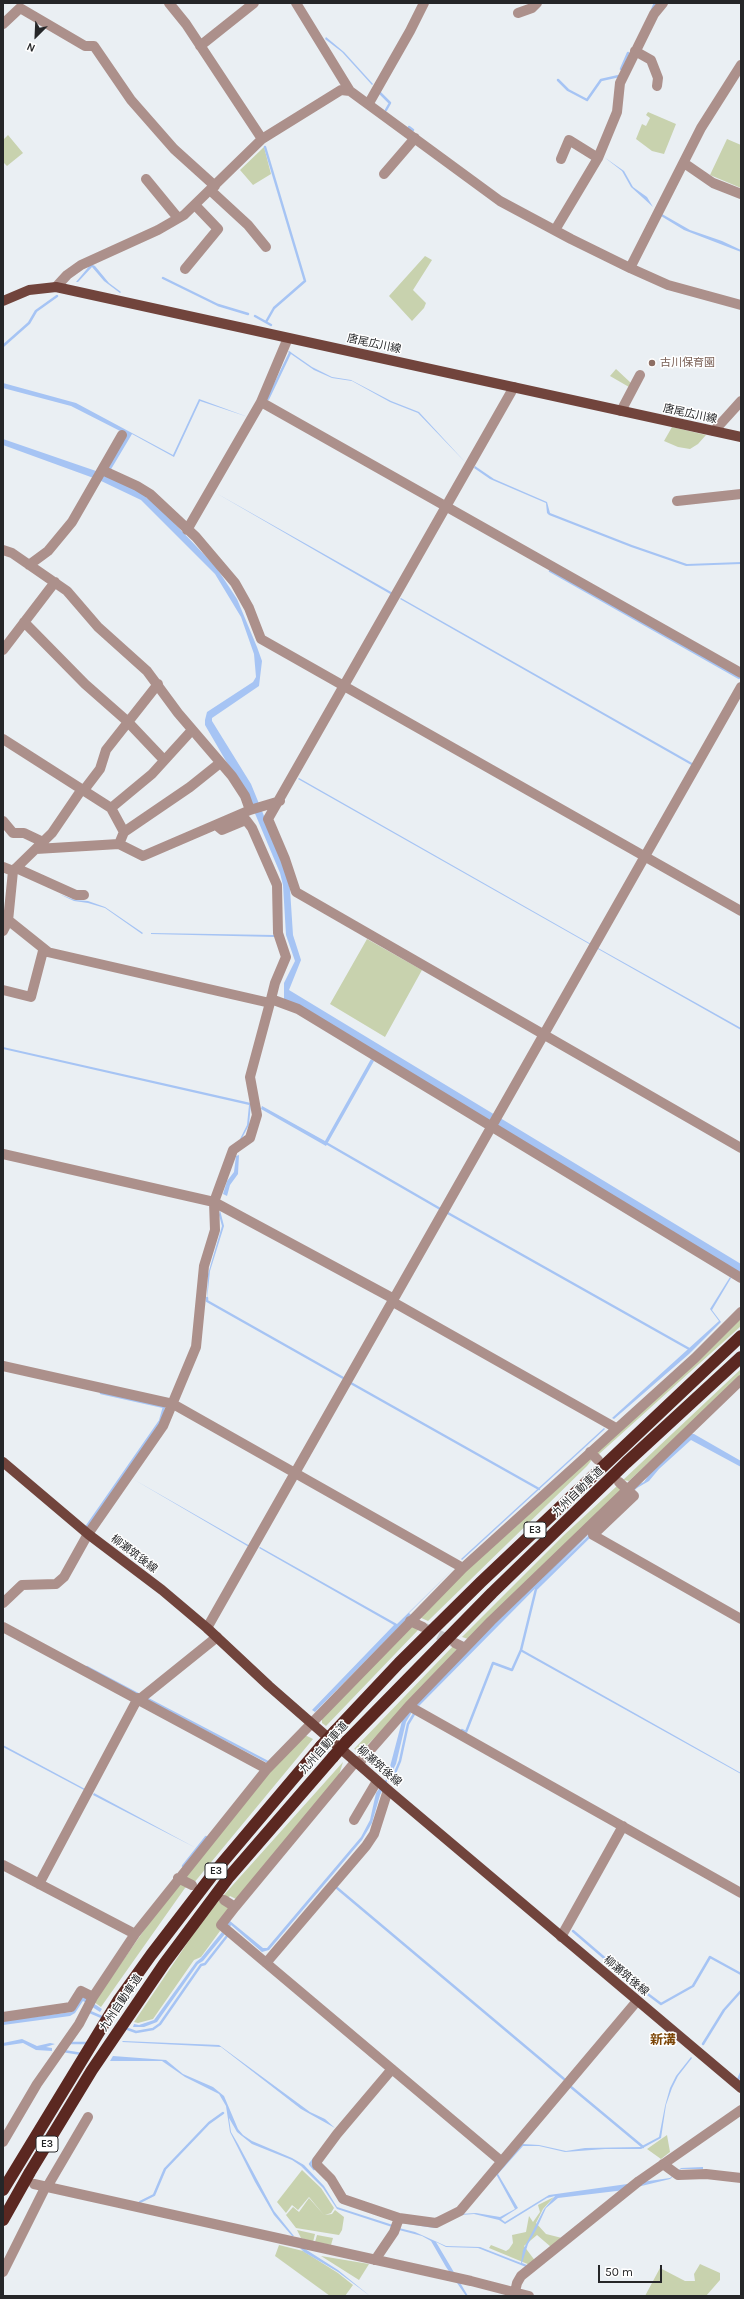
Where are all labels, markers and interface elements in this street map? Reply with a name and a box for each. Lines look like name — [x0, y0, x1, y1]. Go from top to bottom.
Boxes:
north arrow — [16, 16, 56, 56]
text: N — [25, 40, 37, 55]
street label: 唐尾広川線 — [346, 332, 402, 356]
place label: 古川保育園 — [660, 356, 715, 370]
marker: 古川保育園 — [647, 358, 657, 368]
street label: 唐尾広川線 — [662, 402, 718, 426]
street label: 九州自動車道 — [550, 1464, 606, 1520]
road number: E3 — [524, 1522, 546, 1538]
street label: 柳瀬筑後線 — [108, 1532, 160, 1576]
street label: 九州自動車道 — [297, 1719, 351, 1777]
street label: 柳瀬筑後線 — [354, 1743, 404, 1789]
road number: E3 — [205, 1863, 227, 1879]
street label: 柳瀬筑後線 — [601, 1953, 651, 1999]
street label: 九州自動車道 — [97, 1972, 145, 2034]
district label: 新溝 — [650, 2032, 676, 2048]
road number: E3 — [36, 2136, 58, 2152]
scale bar — [600, 2257, 664, 2283]
text: 50 m — [605, 2265, 633, 2279]

